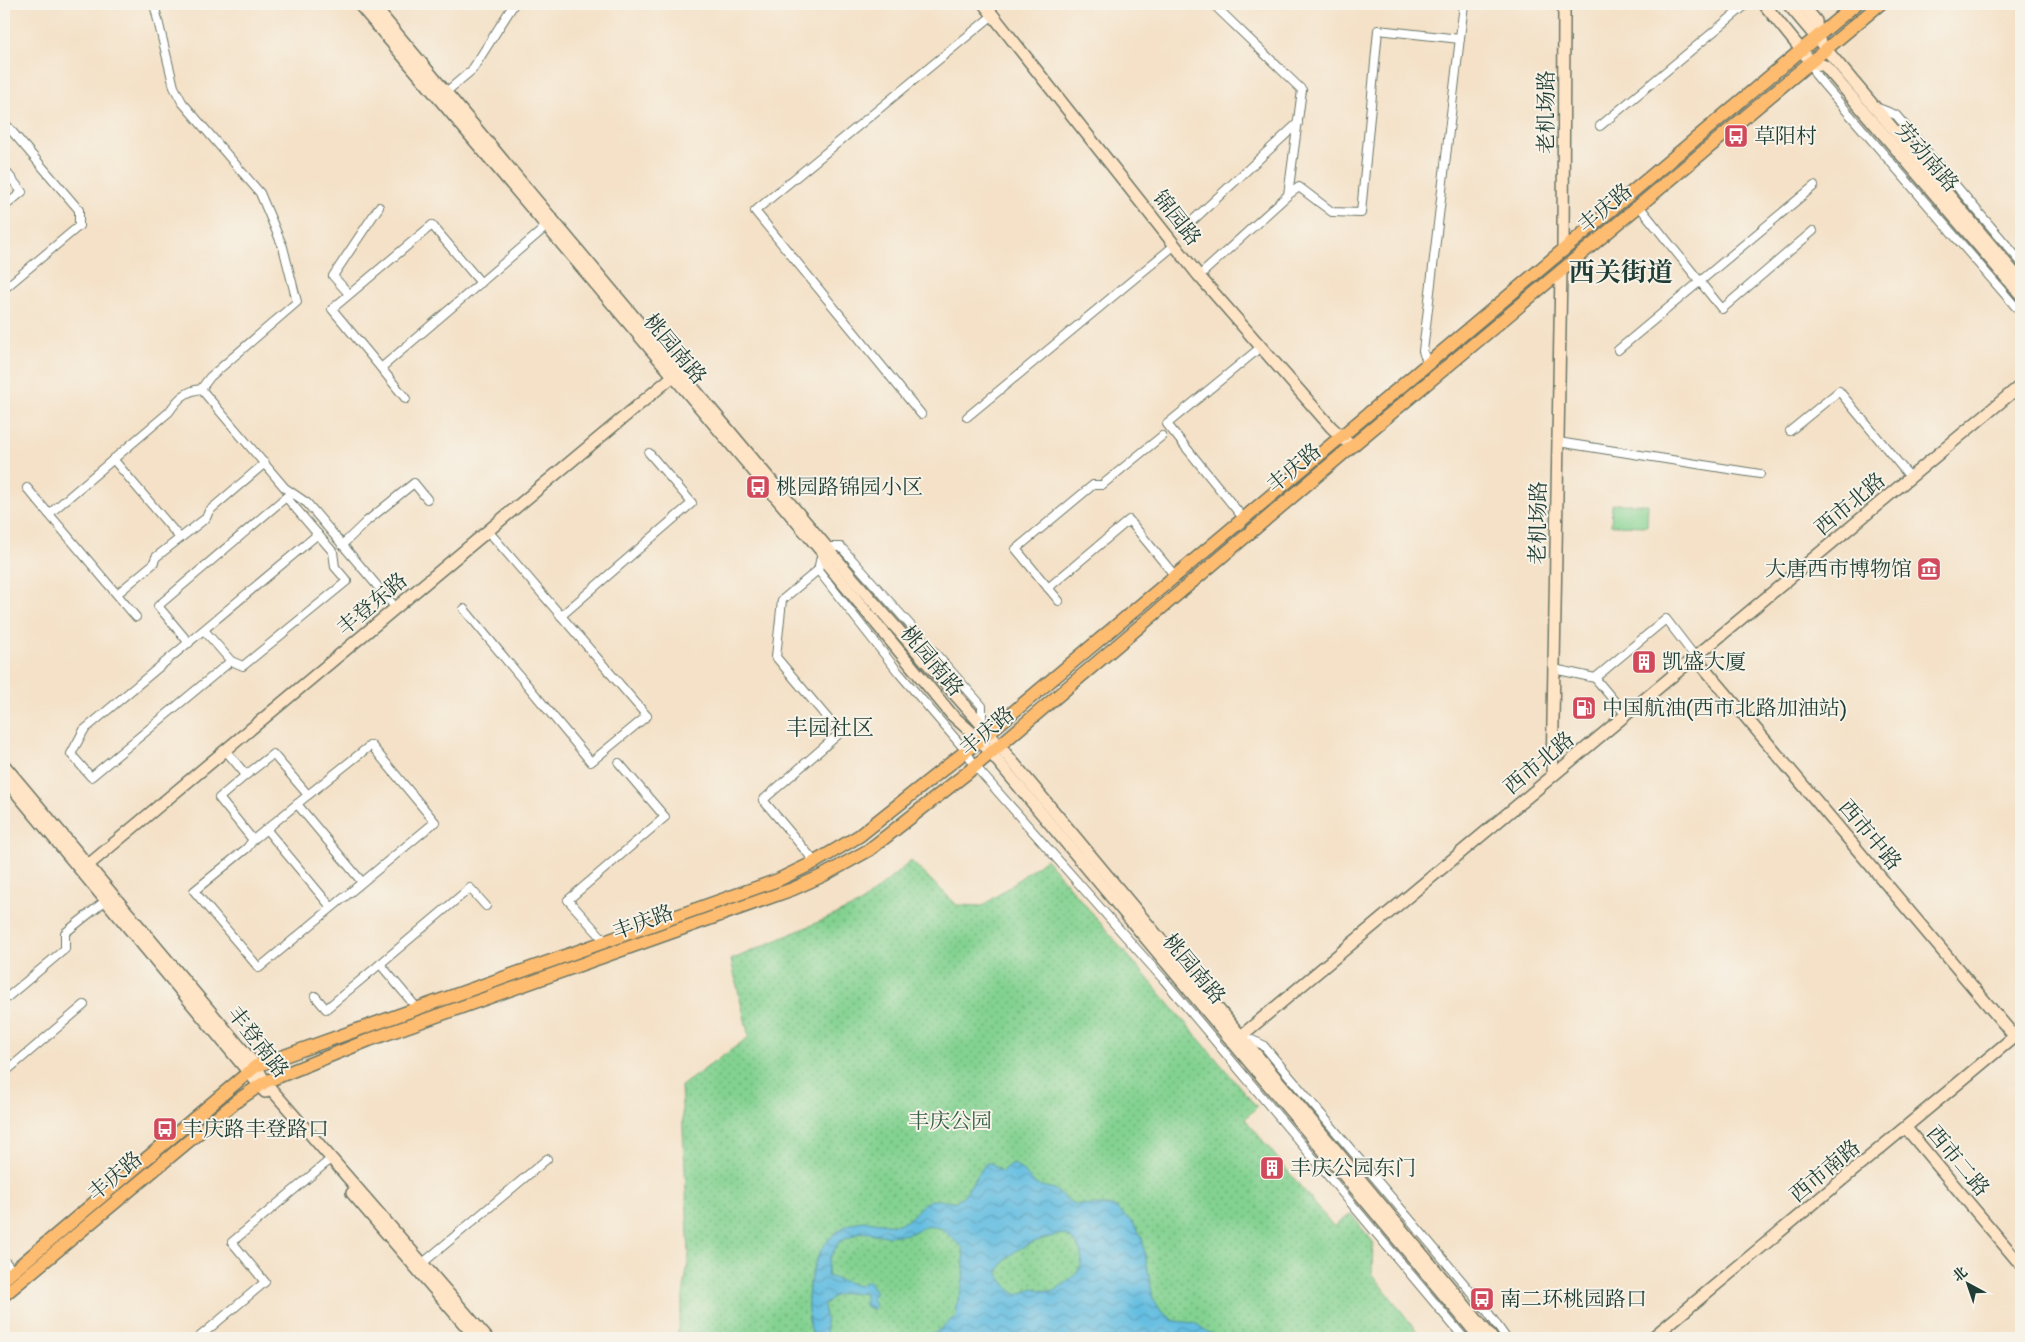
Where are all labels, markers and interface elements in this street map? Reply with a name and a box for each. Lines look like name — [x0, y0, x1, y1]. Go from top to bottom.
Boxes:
street label: 老机场路 — [1534, 70, 1560, 154]
street label: 劳动南路 — [1889, 117, 1964, 198]
bus stop icon: 草阳村 — [1723, 123, 1749, 149]
place label: 草阳村 — [1754, 124, 1817, 150]
street label: 丰庆路 — [1573, 179, 1638, 239]
street label: 锦园路 — [1147, 186, 1206, 251]
district label: 西关街道 — [1569, 257, 1673, 290]
street label: 桃园南路 — [637, 309, 711, 390]
street label: 丰庆路 — [1262, 439, 1327, 499]
street label: 西市北路 — [1810, 468, 1891, 542]
bus stop icon: 桃园路锦园小区 — [745, 474, 771, 500]
place label: 桃园路锦园小区 — [776, 475, 923, 501]
street label: 老机场路 — [1525, 481, 1553, 565]
museum icon: 大唐西市博物馆 — [1916, 556, 1942, 582]
place label: 大唐西市博物馆 — [1765, 557, 1912, 583]
street label: 丰登东路 — [332, 568, 413, 642]
street label: 桃园南路 — [894, 621, 968, 702]
building icon: 凯盛大厦 — [1631, 649, 1657, 675]
place label: 凯盛大厦 — [1662, 650, 1746, 676]
fuel station icon: 中国航油(西市北路加油站) — [1571, 695, 1597, 721]
place label: 中国航油(西市北路加油站) — [1602, 696, 1847, 722]
street label: 丰庆路 — [955, 702, 1020, 762]
district label: 丰园社区 — [786, 715, 874, 742]
street label: 西市北路 — [1499, 727, 1580, 801]
street label: 西市中路 — [1832, 795, 1906, 876]
street label: 丰庆路 — [609, 900, 677, 946]
street label: 桃园南路 — [1156, 929, 1230, 1010]
street label: 丰登南路 — [221, 1002, 293, 1084]
park label: 丰庆公园 — [908, 1109, 992, 1135]
bus stop icon: 丰庆路丰登路口 — [152, 1116, 178, 1142]
place label: 丰庆路丰登路口 — [182, 1117, 329, 1143]
street label: 西市二路 — [1920, 1121, 1994, 1202]
street label: 西市南路 — [1785, 1135, 1866, 1209]
street label: 丰庆路 — [83, 1147, 148, 1207]
building icon: 丰庆公园东门 — [1259, 1155, 1285, 1181]
place label: 丰庆公园东门 — [1290, 1156, 1416, 1182]
north arrow — [1942, 1260, 1992, 1310]
text: 北 — [1949, 1263, 1971, 1286]
bus stop icon: 南二环桃园路口 — [1469, 1286, 1495, 1312]
place label: 南二环桃园路口 — [1500, 1287, 1647, 1313]

